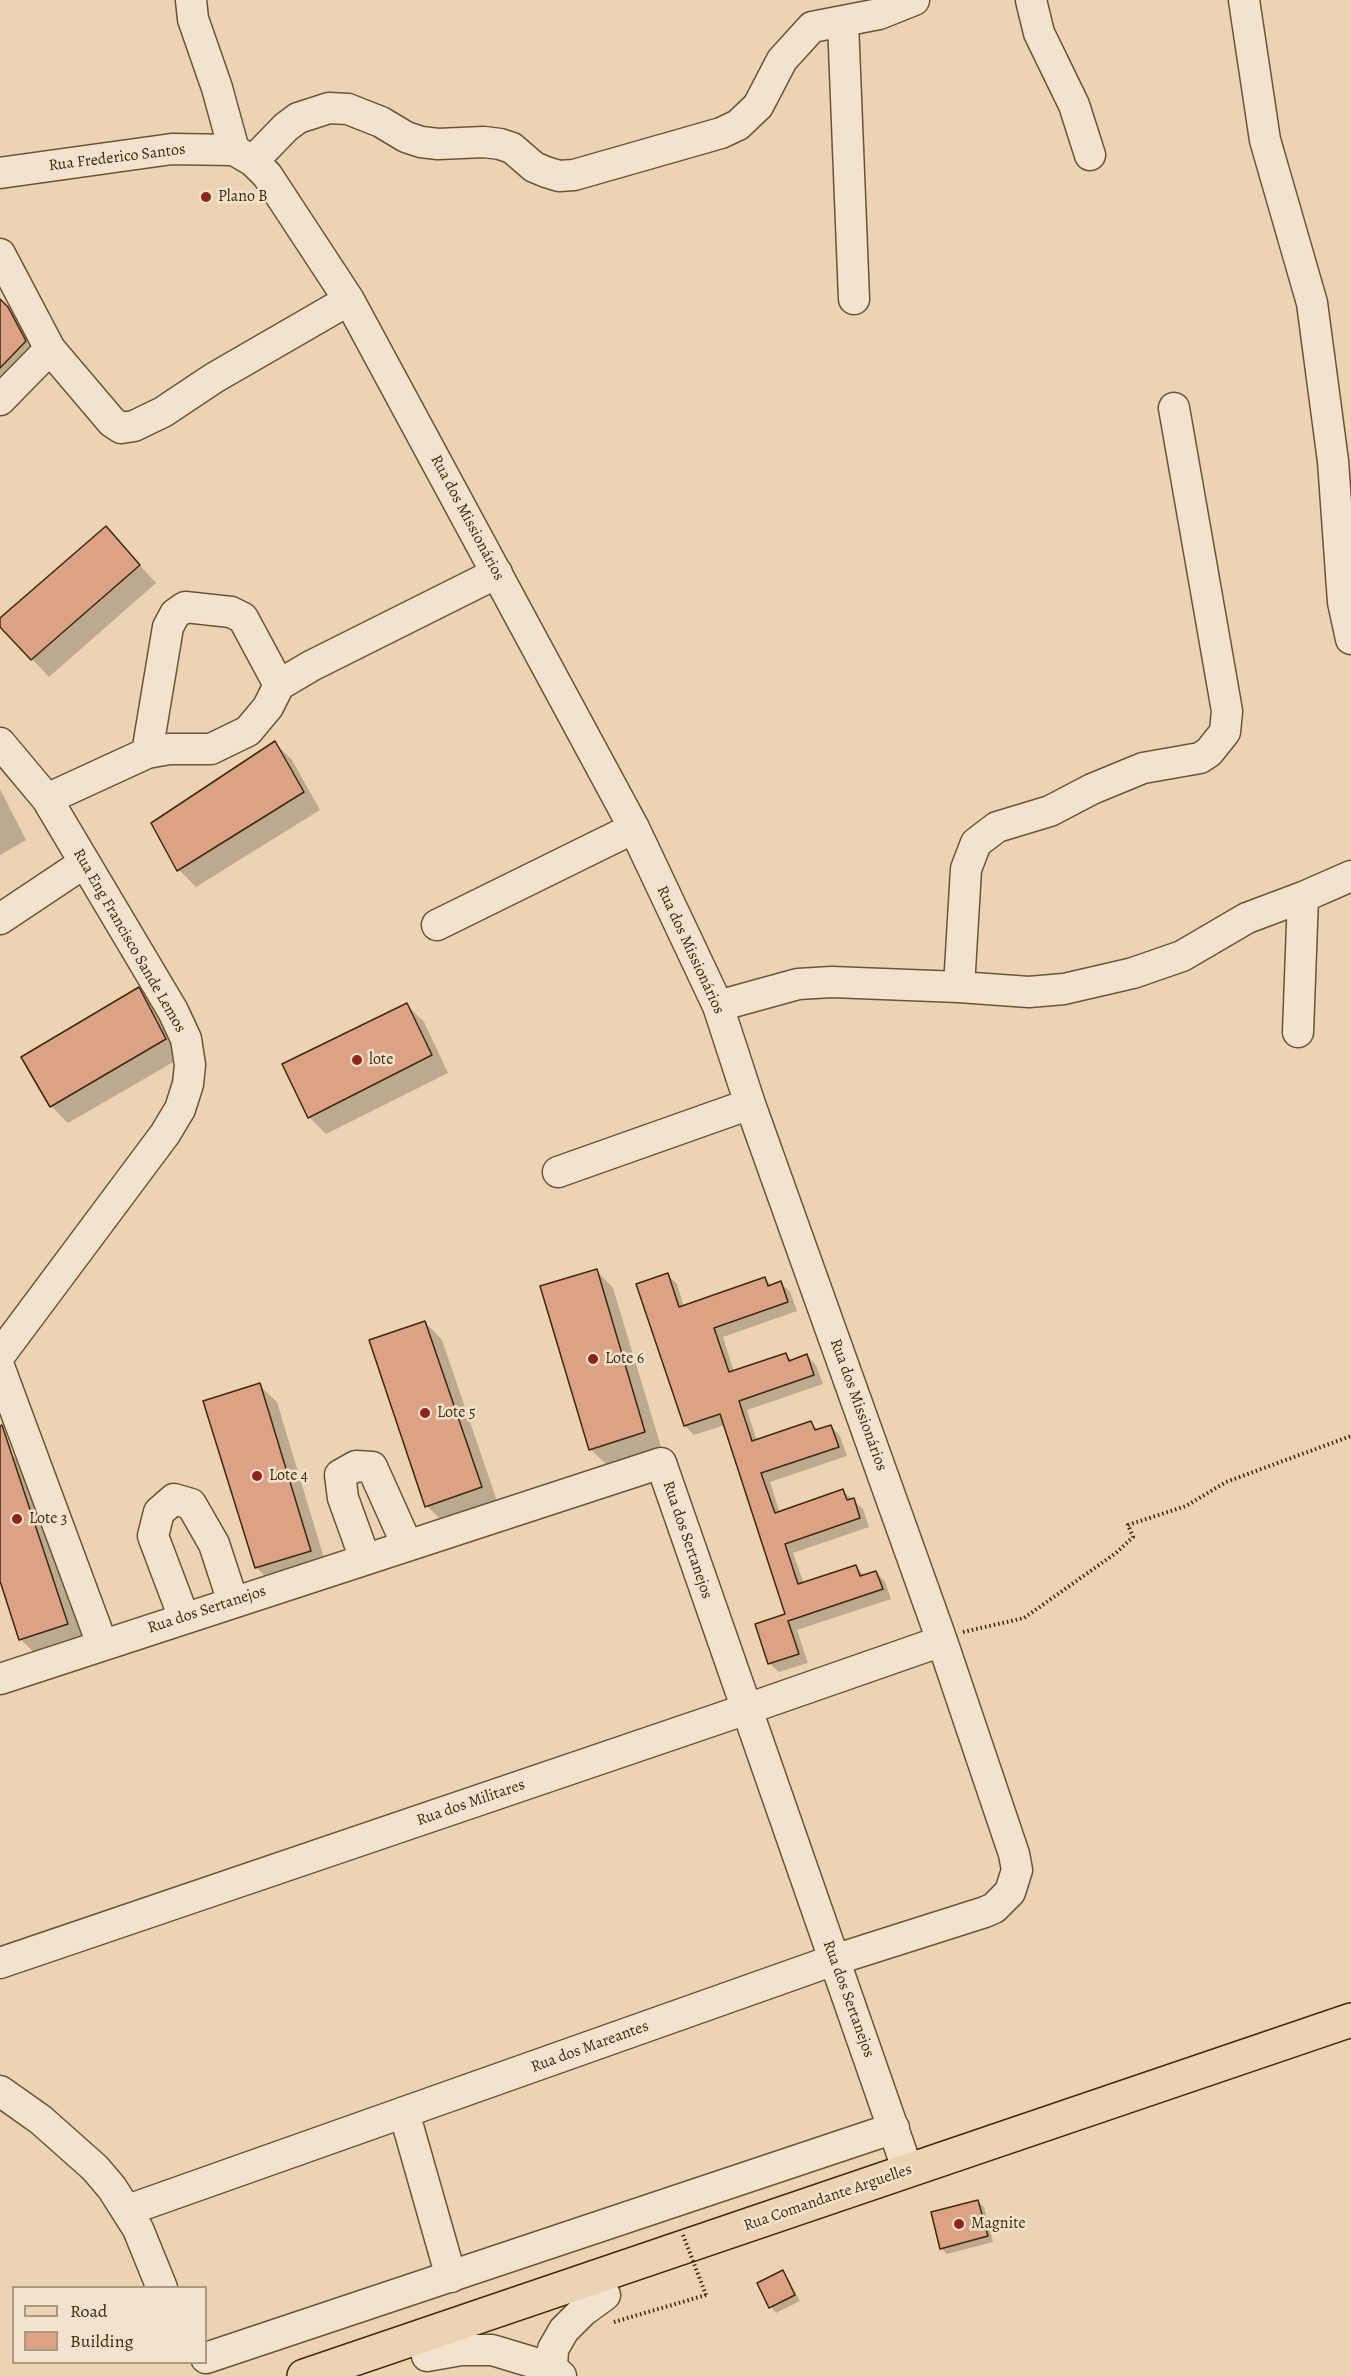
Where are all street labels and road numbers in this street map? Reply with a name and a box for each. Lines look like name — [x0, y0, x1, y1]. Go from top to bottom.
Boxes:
street label: Rua Frederico Santos — [47, 140, 187, 176]
street label: Rua dos Missionários — [426, 452, 508, 584]
street label: Rua Eng Francisco Sande Lemos — [68, 846, 190, 1036]
street label: Rua dos Missionários — [652, 883, 728, 1017]
street label: Rua dos Missionários — [825, 1336, 891, 1474]
street label: Rua dos Sertanejos — [658, 1479, 716, 1601]
street label: Rua dos Sertanejos — [145, 1582, 269, 1638]
street label: Rua dos Militares — [414, 1775, 528, 1831]
street label: Rua dos Sertanejos — [818, 1938, 878, 2060]
street label: Rua dos Mareantes — [529, 2017, 651, 2077]
street label: Rua Comandante Arguelles — [741, 2160, 915, 2236]

